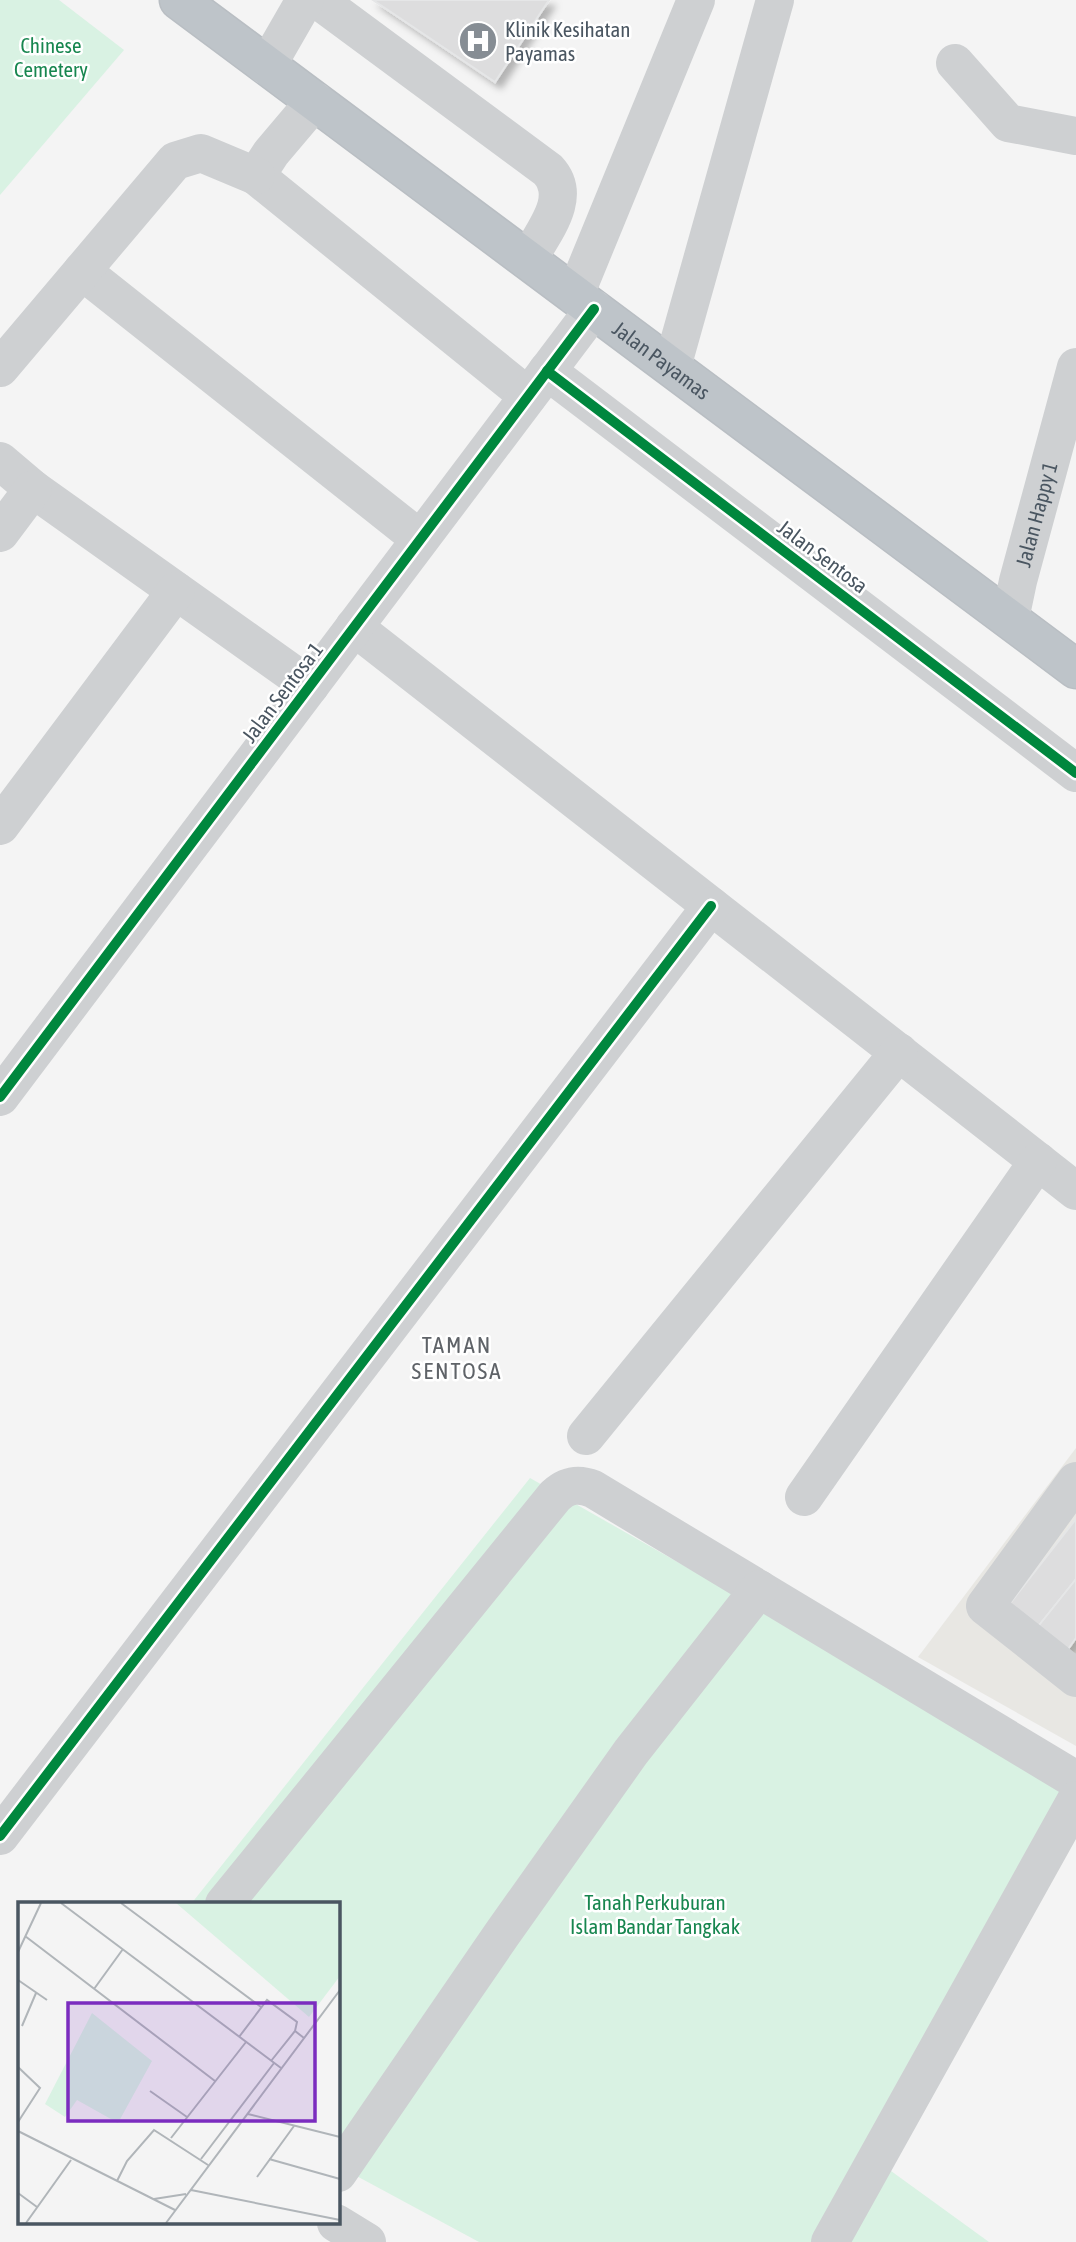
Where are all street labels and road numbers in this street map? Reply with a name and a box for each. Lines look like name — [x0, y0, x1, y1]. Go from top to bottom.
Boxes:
street label: Jalan Payamas — [608, 316, 715, 404]
street label: Jalan Happy 1 — [1010, 459, 1062, 570]
street label: Jalan Sentosa — [773, 514, 873, 598]
street label: Jalan Sentosa 1 — [237, 637, 327, 747]

